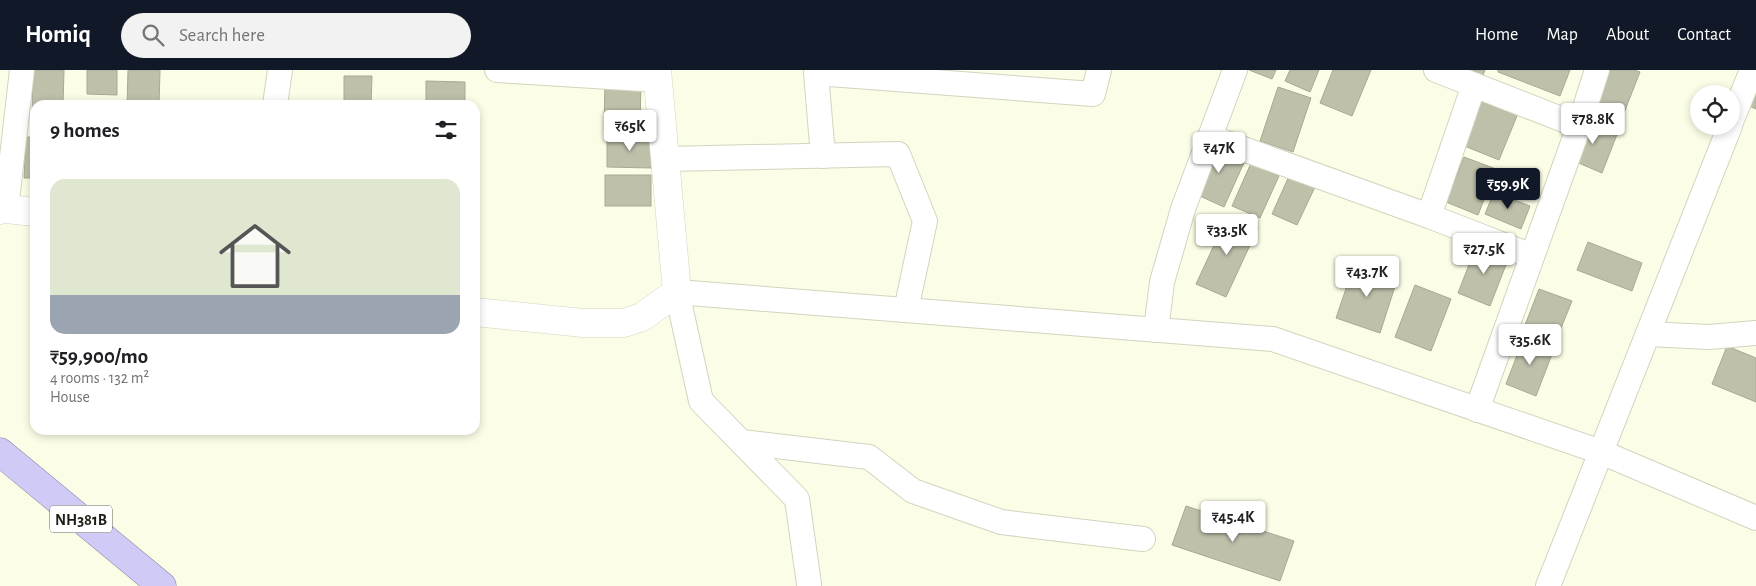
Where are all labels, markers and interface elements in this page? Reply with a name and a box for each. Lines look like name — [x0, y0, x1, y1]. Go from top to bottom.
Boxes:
search box — [121, 13, 471, 58]
icon: search — [139, 21, 167, 49]
text: Homiq — [25, 23, 91, 47]
text: Search here — [179, 26, 265, 45]
text: Home — [1475, 26, 1518, 44]
text: Map — [1546, 26, 1578, 44]
text: About — [1606, 26, 1649, 44]
text: Contact — [1677, 26, 1731, 44]
map controls — [1690, 85, 1740, 135]
button: locate — [1690, 85, 1740, 135]
pin: ₹78.8K — [1552, 102, 1634, 145]
pin: ₹65K — [600, 109, 660, 152]
text: ₹78.8K — [1572, 111, 1614, 127]
icon: filters — [432, 116, 460, 144]
text: ₹65K — [615, 118, 645, 134]
text: 9 homes — [50, 120, 120, 141]
pin: ₹47K — [1189, 132, 1249, 174]
text: ₹47K — [1203, 140, 1235, 156]
pin: ₹59.9K — [1467, 168, 1549, 210]
text: ₹59.9K — [1487, 176, 1529, 192]
icon: home — [210, 211, 300, 301]
pin: ₹33.5K — [1186, 214, 1268, 256]
text: ₹33.5K — [1207, 222, 1247, 238]
pin: ₹27.5K — [1443, 232, 1525, 275]
text: ₹27.5K — [1463, 241, 1505, 257]
pin: ₹43.7K — [1326, 256, 1408, 298]
text: ₹43.7K — [1346, 264, 1388, 280]
pin: ₹35.6K — [1489, 324, 1571, 366]
text: ₹35.6K — [1509, 332, 1551, 348]
text: ₹59,900/mo — [50, 346, 148, 367]
text: 4 rooms · 132 m² — [50, 370, 149, 386]
text: House — [50, 389, 90, 405]
pin: ₹45.4K — [1192, 500, 1274, 543]
road number: NH381B — [50, 506, 112, 532]
text: ₹45.4K — [1212, 509, 1254, 525]

